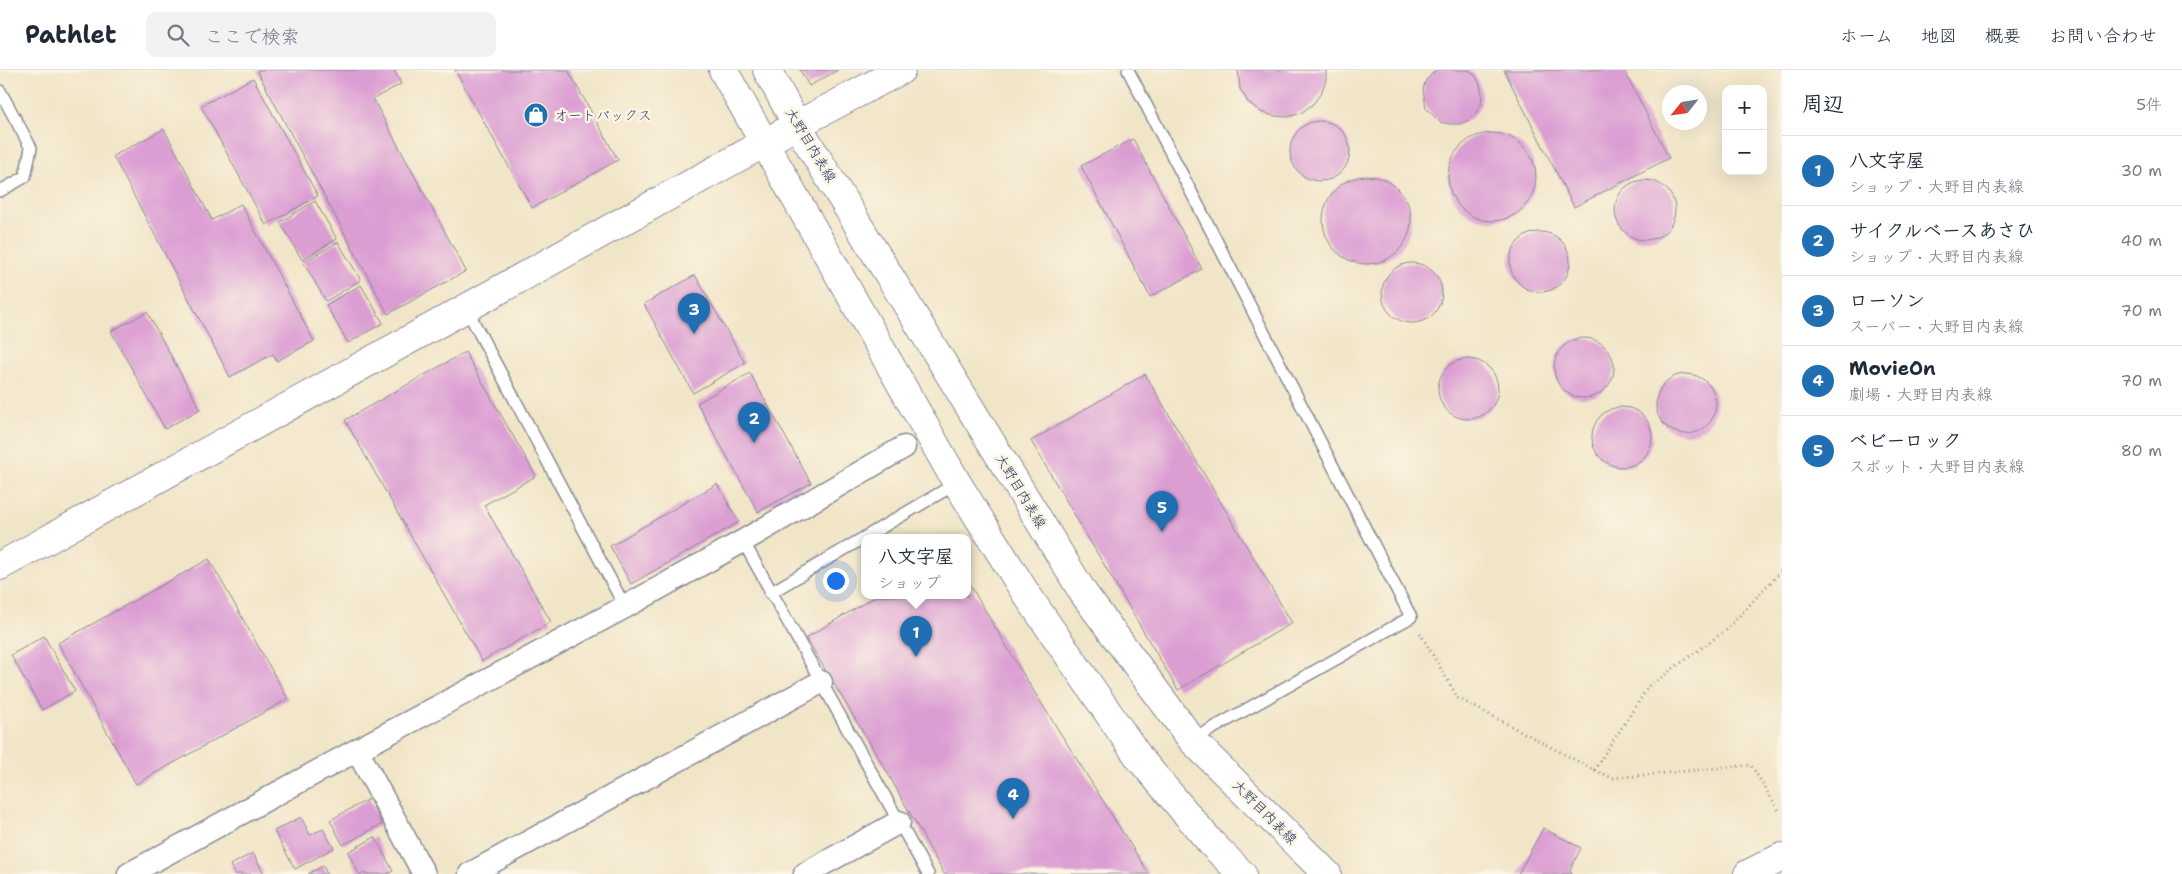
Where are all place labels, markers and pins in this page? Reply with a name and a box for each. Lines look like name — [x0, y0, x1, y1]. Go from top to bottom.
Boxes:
shop icon: オートバックス — [523, 102, 549, 128]
place label: オートバックス — [554, 106, 652, 124]
pin: 3 — [678, 293, 710, 334]
pin: 2 — [738, 402, 770, 443]
pin: 5 — [1146, 491, 1178, 532]
pin: 1 — [900, 616, 932, 657]
pin: 4 — [997, 778, 1029, 819]

